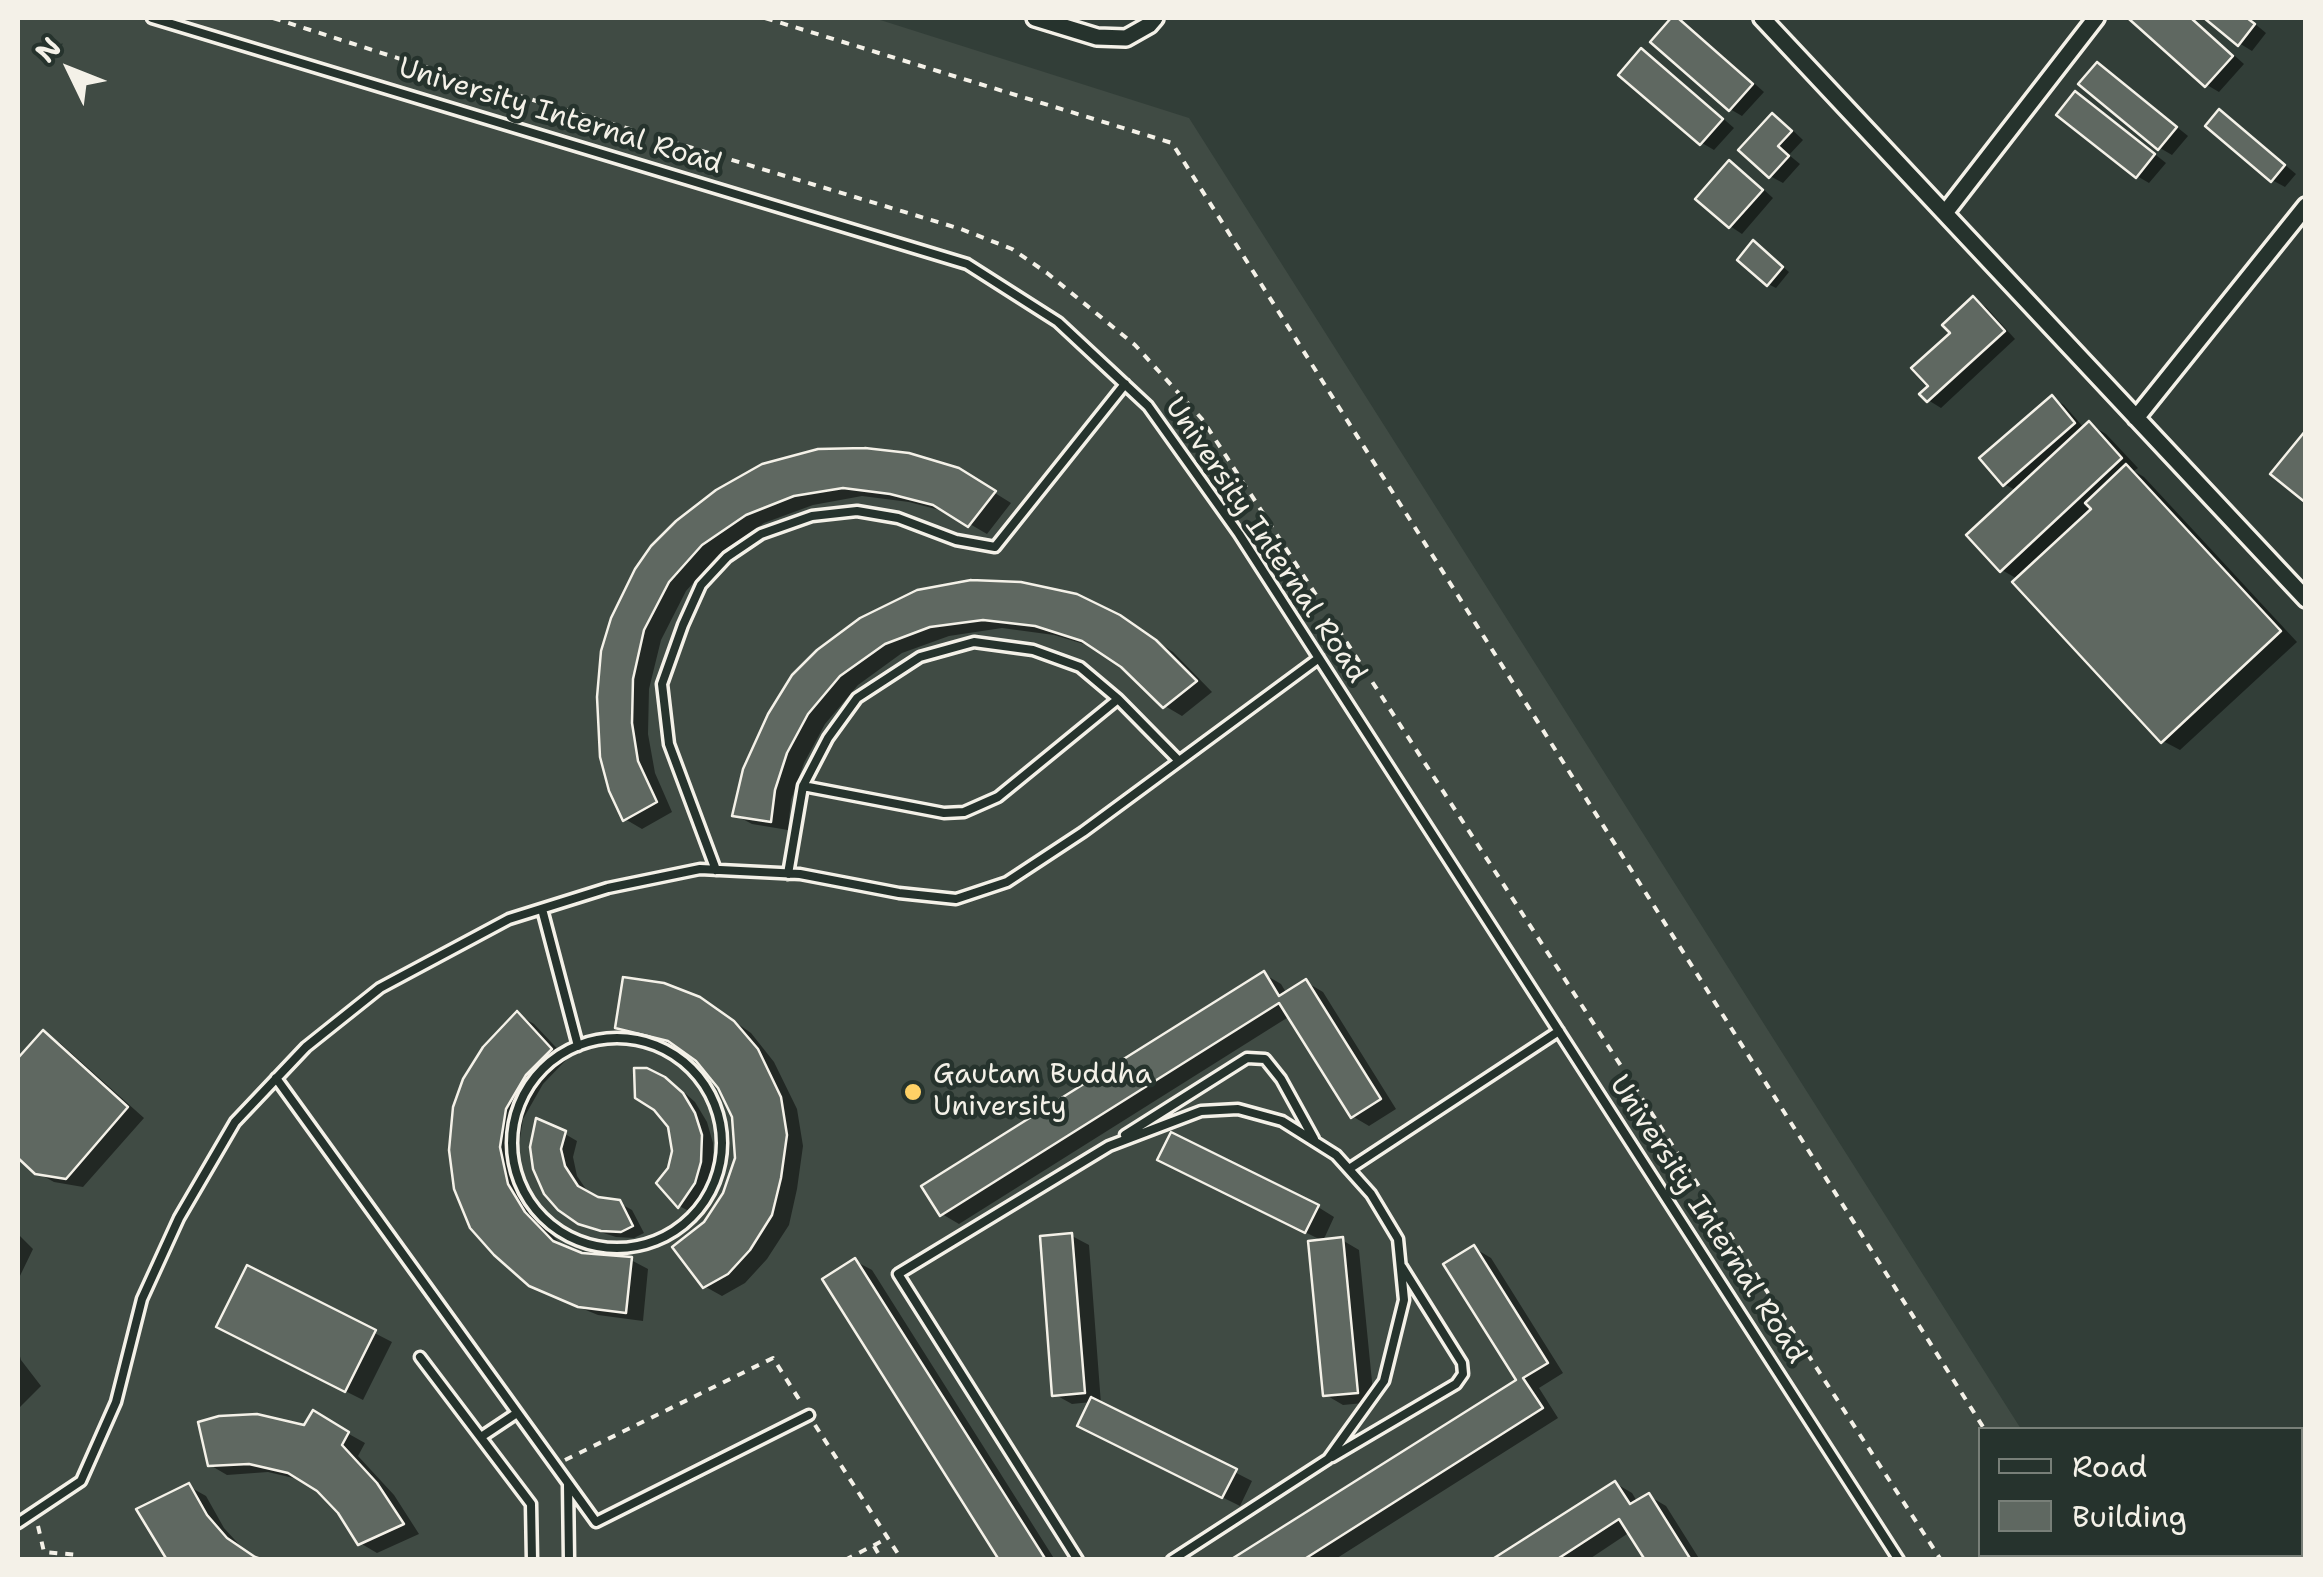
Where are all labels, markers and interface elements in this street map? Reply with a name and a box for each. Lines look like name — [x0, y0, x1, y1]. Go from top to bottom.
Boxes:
north arrow — [20, 20, 120, 120]
text: N — [27, 28, 70, 71]
street label: University Internal Road — [394, 52, 726, 182]
street label: University Internal Road — [1157, 392, 1373, 690]
place label: Gautam Buddha University — [933, 1059, 1152, 1125]
street label: University Internal Road — [1601, 1070, 1813, 1370]
marker: Gautam Buddha University — [902, 1081, 924, 1103]
legend — [1978, 1427, 2303, 1557]
text: Road — [2072, 1446, 2147, 1487]
text: Building — [2072, 1496, 2187, 1537]

